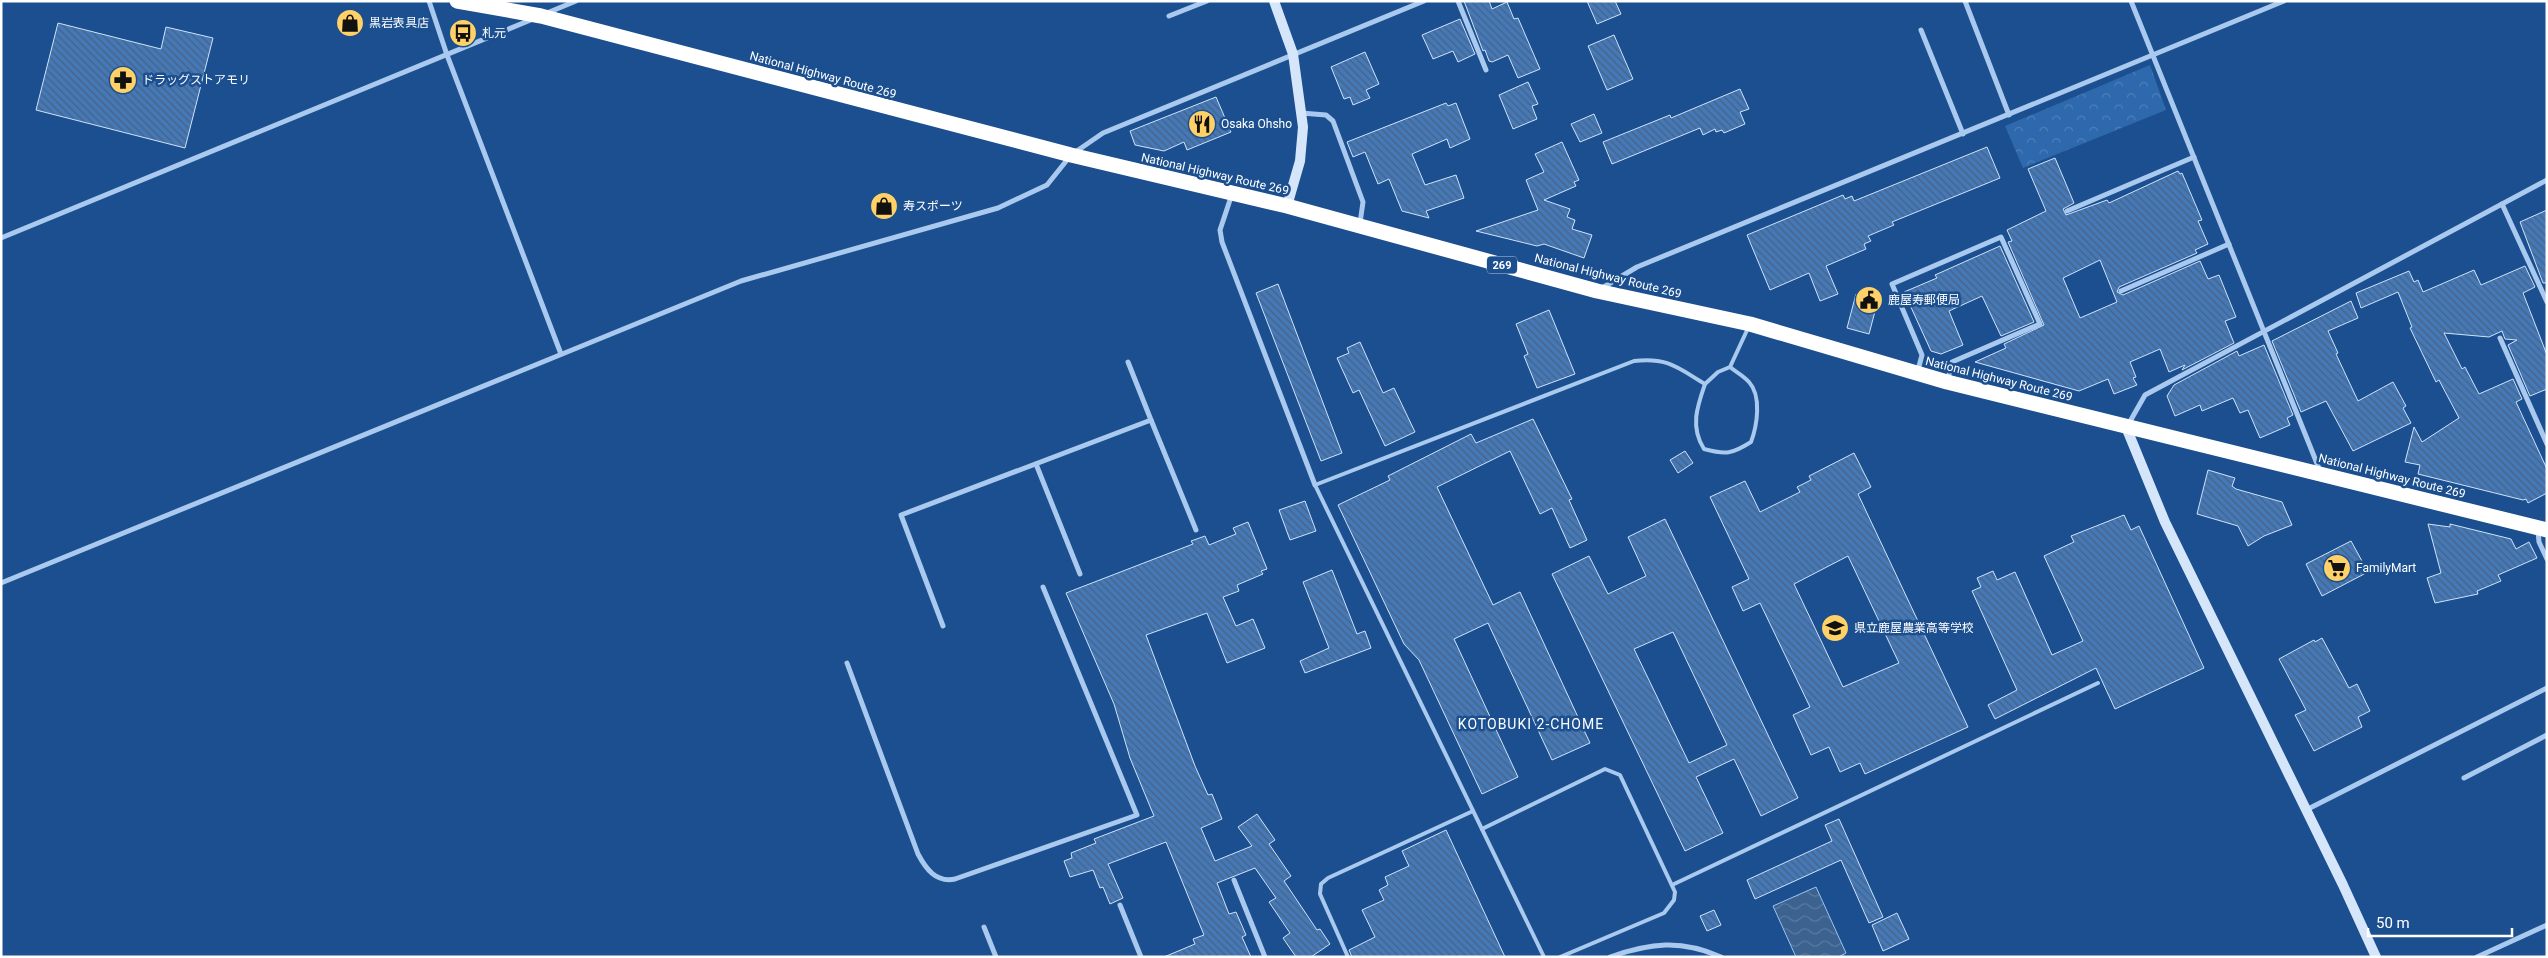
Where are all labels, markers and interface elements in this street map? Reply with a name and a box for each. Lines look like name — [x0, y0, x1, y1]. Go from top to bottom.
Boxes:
shop icon: 黒岩表具店 — [335, 8, 365, 38]
place label: 黒岩表具店 — [369, 16, 429, 30]
bus stop icon: 札元 — [448, 18, 478, 48]
place label: 札元 — [482, 26, 506, 40]
street label: National Highway Route 269 — [748, 49, 898, 101]
pharmacy icon: ドラッグストアモリ — [108, 65, 138, 95]
place label: ドラッグストアモリ — [142, 73, 250, 87]
restaurant icon: Osaka Ohsho — [1187, 109, 1217, 139]
place label: Osaka Ohsho — [1221, 117, 1292, 131]
street label: National Highway Route 269 — [1140, 150, 1290, 198]
shop icon: 寿スポーツ — [869, 191, 899, 221]
place label: 寿スポーツ — [903, 199, 963, 213]
street label: National Highway Route 269 — [1533, 251, 1683, 301]
road number: 269 — [1487, 256, 1517, 274]
public building icon: 鹿屋寿郵便局 — [1854, 285, 1884, 315]
place label: 鹿屋寿郵便局 — [1888, 293, 1960, 307]
street label: National Highway Route 269 — [1924, 354, 2074, 404]
street label: National Highway Route 269 — [2317, 451, 2467, 501]
supermarket icon: FamilyMart — [2322, 553, 2352, 583]
place label: FamilyMart — [2356, 561, 2416, 575]
school or university icon: 県立鹿屋農業高等学校 — [1820, 613, 1850, 643]
place label: 県立鹿屋農業高等学校 — [1854, 621, 1974, 635]
district label: KOTOBUKI 2-CHOME — [1458, 716, 1604, 732]
scale bar — [2368, 906, 2512, 938]
text: 50 m — [2376, 914, 2410, 932]

